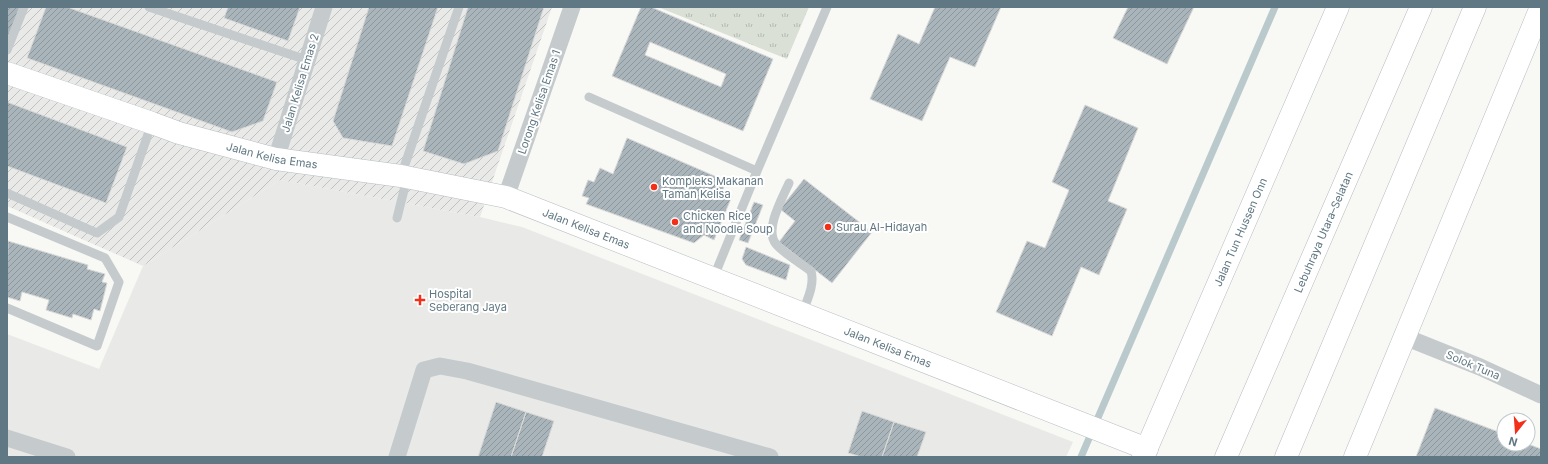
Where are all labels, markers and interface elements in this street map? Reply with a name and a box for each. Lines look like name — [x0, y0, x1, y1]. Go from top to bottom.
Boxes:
street label: Jalan Kelisa Emas 2 — [278, 32, 322, 134]
street label: Lorong Kelisa Emas 1 — [515, 48, 563, 156]
street label: Jalan Kelisa Emas — [225, 139, 319, 172]
street label: Lebuhraya Utara–Selatan — [1291, 170, 1356, 295]
place label: Kompleks Makanan Taman Kelisa — [662, 174, 763, 201]
street label: Jalan Tun Hussen Onn — [1211, 176, 1270, 289]
marker: Kompleks Makanan Taman Kelisa — [649, 182, 659, 192]
street label: Jalan Kelisa Emas — [540, 205, 632, 252]
place label: Chicken Rice and Noodle Soup — [683, 209, 773, 236]
marker: Chicken Rice and Noodle Soup — [670, 217, 680, 227]
place label: Surau Al-Hidayah — [836, 220, 927, 234]
marker: Surau Al-Hidayah — [823, 222, 833, 232]
place label: Hospital Seberang Jaya — [429, 287, 507, 314]
marker: Hospital Seberang Jaya — [414, 294, 426, 306]
street label: Jalan Kelisa Emas — [842, 324, 934, 371]
street label: Solok Tuna — [1444, 347, 1502, 383]
north arrow — [1496, 412, 1536, 452]
text: N — [1507, 434, 1519, 449]

